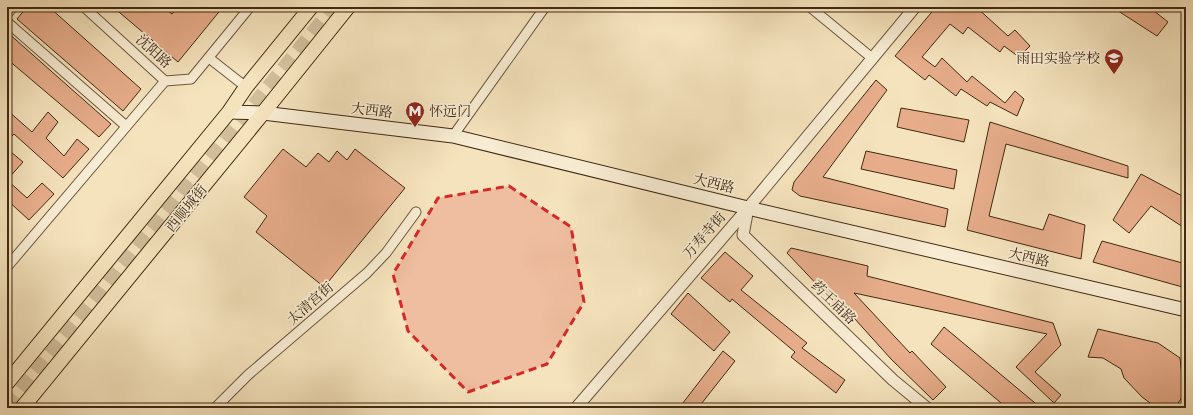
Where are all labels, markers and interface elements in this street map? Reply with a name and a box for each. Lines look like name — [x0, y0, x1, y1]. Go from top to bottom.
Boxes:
street label: 沈阳路 — [132, 30, 176, 72]
school or university icon: 雨田实验学校 — [1103, 47, 1125, 75]
place label: 雨田实验学校 — [1016, 49, 1100, 67]
street label: 大西路 — [350, 99, 394, 121]
metro station icon: 怀远门 — [404, 100, 426, 128]
place label: 怀远门 — [429, 102, 471, 120]
street label: 大西路 — [691, 169, 737, 197]
street label: 西顺城街 — [161, 181, 211, 235]
street label: 万寿寺街 — [679, 208, 729, 262]
street label: 大西路 — [1007, 244, 1051, 270]
street label: 药王庙路 — [808, 276, 860, 328]
street label: 太清宫街 — [283, 278, 337, 328]

